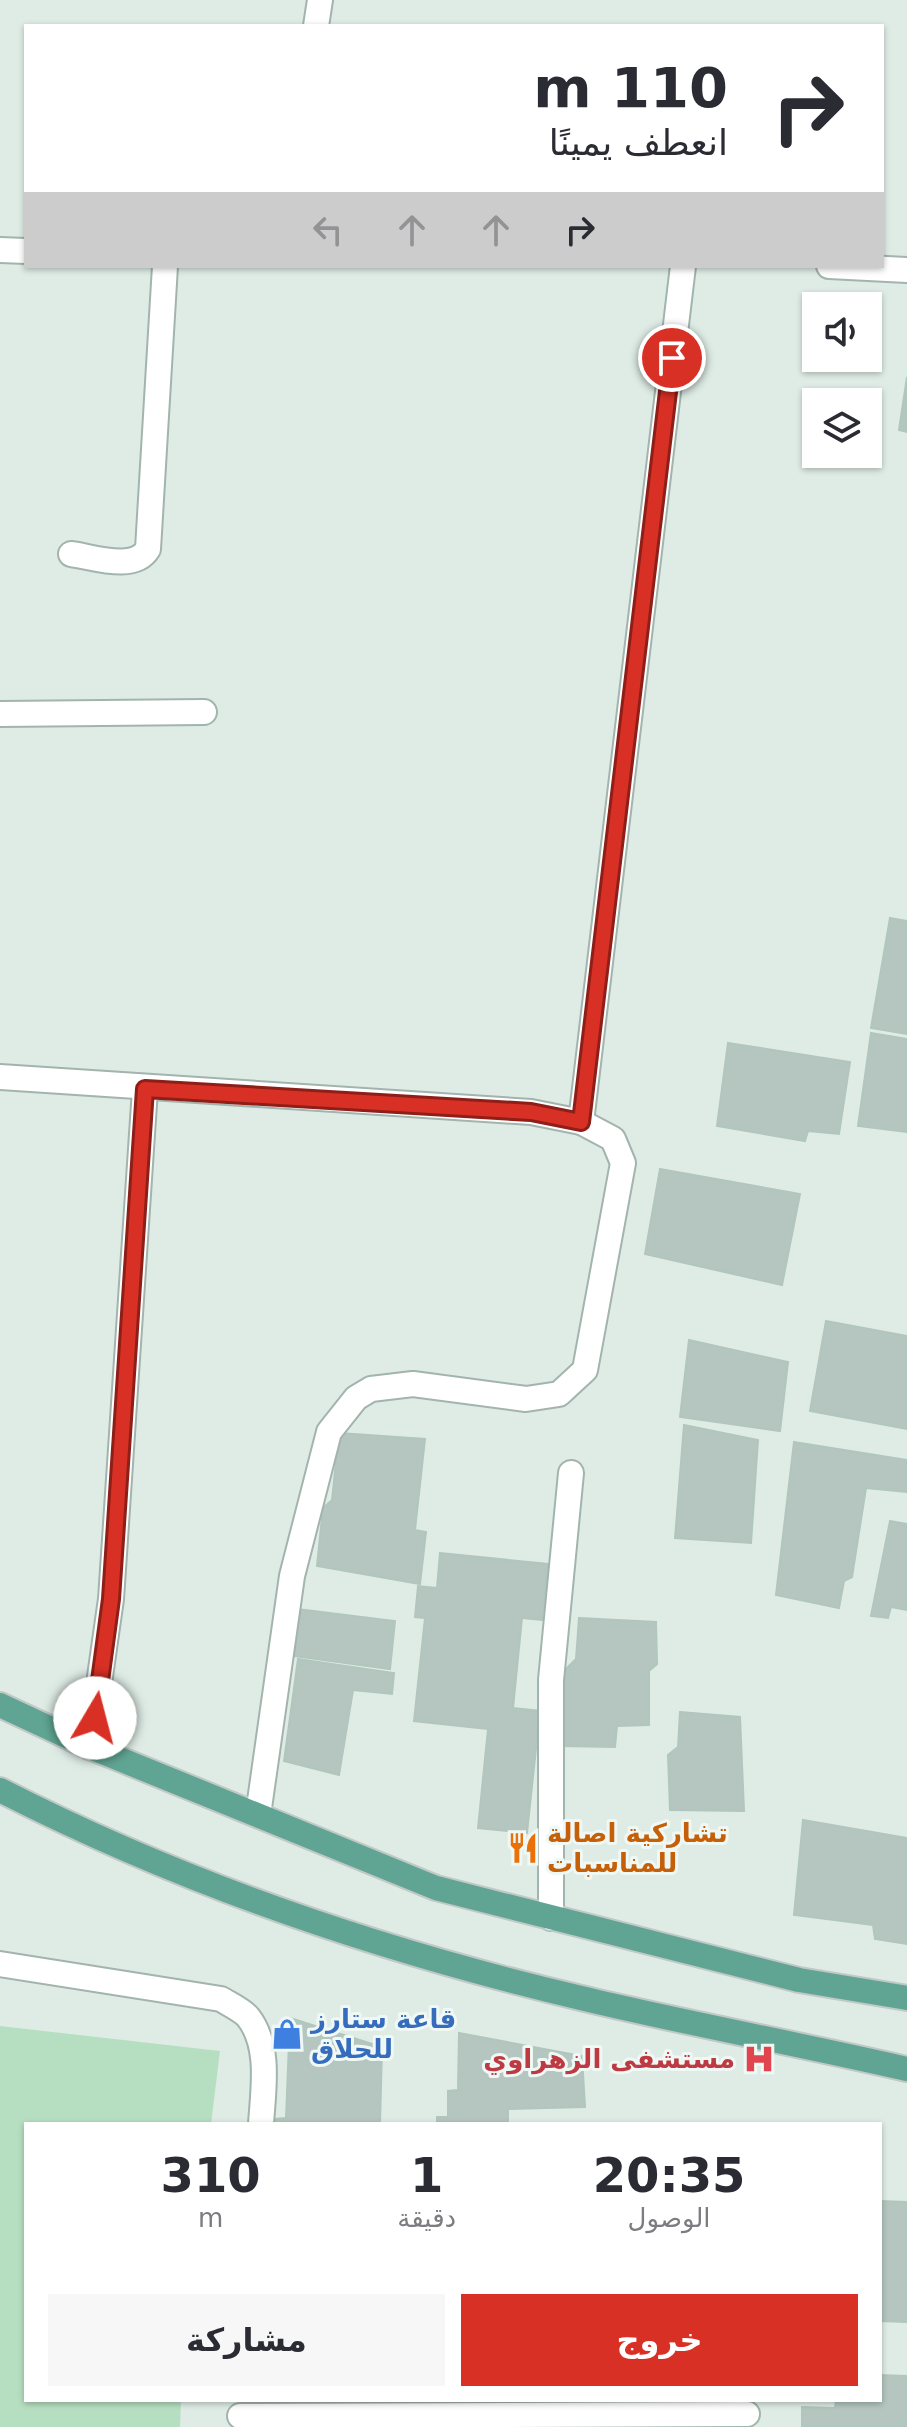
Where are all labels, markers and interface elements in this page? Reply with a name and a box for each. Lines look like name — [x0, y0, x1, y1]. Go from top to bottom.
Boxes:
text: 110 m — [533, 55, 728, 120]
icon: right — [756, 56, 860, 160]
text: انعطف يمينًا — [549, 122, 728, 163]
icon: left — [306, 208, 350, 252]
icon: ahead — [390, 208, 434, 252]
icon: ahead — [474, 208, 518, 252]
icon: right — [558, 208, 602, 252]
map controls — [802, 292, 882, 468]
button: sound — [802, 292, 882, 372]
pin — [638, 324, 706, 392]
icon: arrive — [650, 336, 694, 380]
button: layers — [802, 388, 882, 468]
position arrow — [53, 1676, 137, 1760]
place label: تشاركية اصالة للمناسبات — [547, 1818, 728, 1878]
restaurant icon: تشاركية اصالة للمناسبات — [506, 1831, 540, 1865]
place label: قاعة ستارز للحلاق — [309, 2004, 456, 2064]
shop icon: قاعة ستارز للحلاق — [270, 2017, 304, 2051]
hospital icon: مستشفى الزهراوي — [742, 2042, 776, 2076]
place label: مستشفى الزهراوي — [483, 2044, 735, 2075]
text: 310 — [161, 2147, 261, 2203]
text: 1 — [410, 2147, 443, 2203]
text: 20:35 — [593, 2147, 746, 2203]
text: m — [198, 2203, 223, 2233]
text: دقيقة — [397, 2203, 456, 2233]
text: الوصول — [628, 2203, 711, 2233]
button: مشاركة — [48, 2294, 445, 2386]
button: خروج — [461, 2294, 858, 2386]

